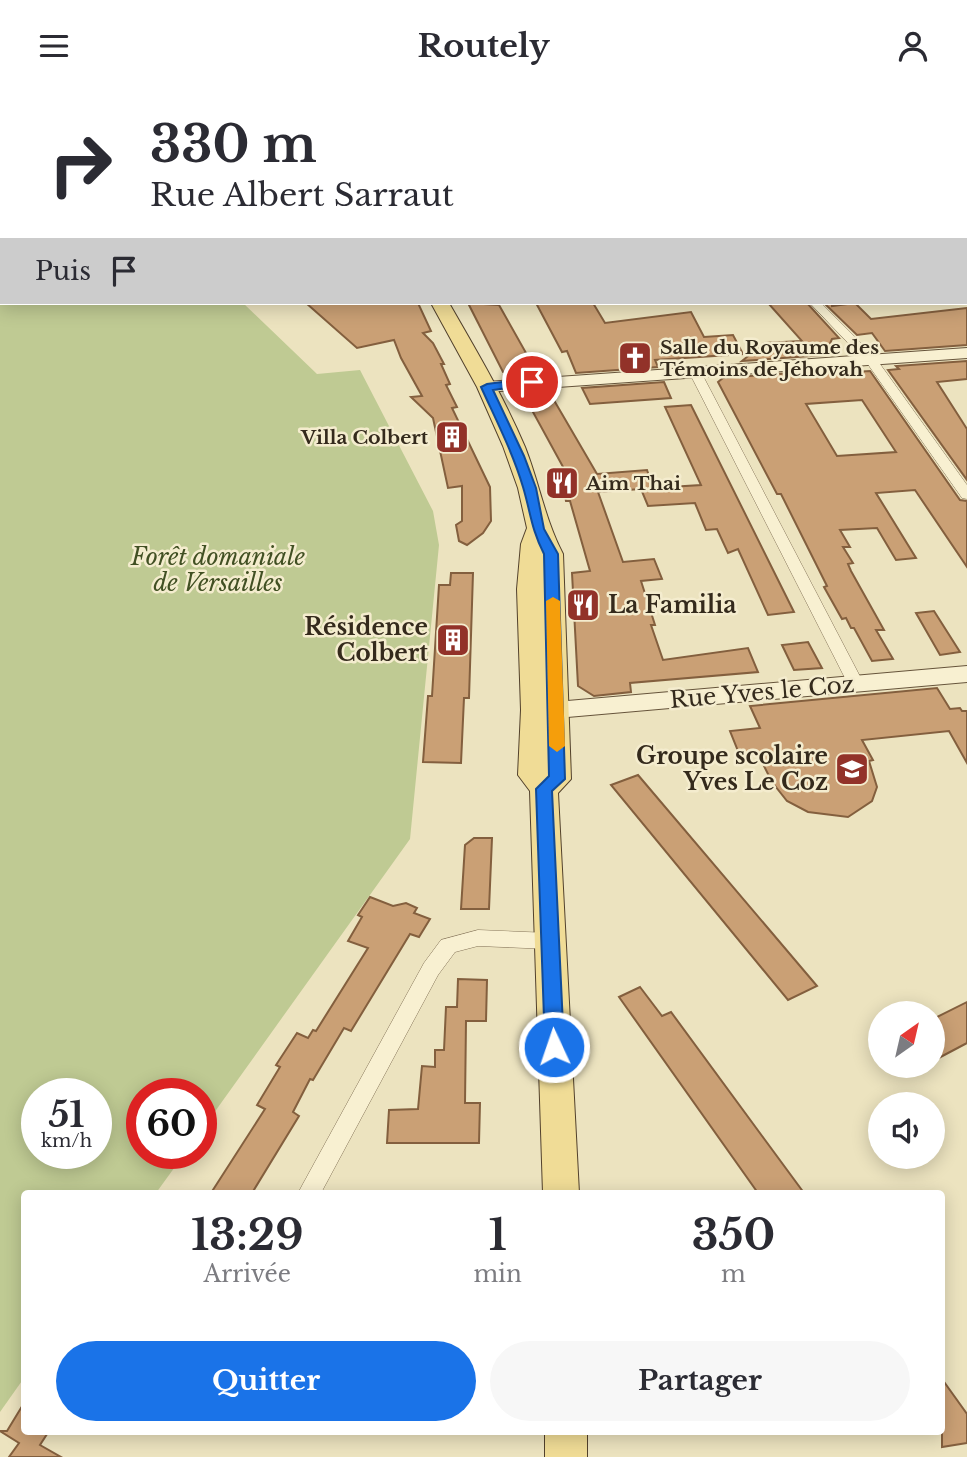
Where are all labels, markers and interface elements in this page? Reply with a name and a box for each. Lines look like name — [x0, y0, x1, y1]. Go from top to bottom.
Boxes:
text: Routely — [417, 26, 550, 66]
icon: menu — [35, 27, 73, 65]
icon: person — [894, 27, 932, 65]
text: 330 m — [150, 114, 317, 175]
icon: right — [35, 119, 126, 210]
text: Rue Albert Sarraut — [150, 175, 454, 215]
icon: arrive — [105, 252, 143, 290]
text: Puis — [35, 255, 91, 287]
place label: Salle du Royaume des Témoins de Jéhovah — [660, 336, 879, 381]
church icon: Salle du Royaume des Témoins de Jéhovah — [616, 339, 654, 377]
pin — [502, 352, 562, 412]
icon: arrive — [513, 363, 551, 401]
building icon: Villa Colbert — [433, 418, 471, 456]
place label: Villa Colbert — [300, 426, 429, 449]
restaurant icon: Aim Thai — [543, 464, 581, 502]
place label: Aim Thai — [585, 472, 681, 495]
park label: Forêt domaniale de Versailles — [130, 543, 305, 597]
restaurant icon: La Familia — [564, 586, 602, 624]
place label: La Familia — [608, 591, 737, 619]
place label: Résidence Colbert — [304, 613, 428, 667]
building icon: Résidence Colbert — [434, 621, 472, 659]
street label: Rue Yves le Coz — [669, 670, 855, 714]
place label: Groupe scolaire Yves Le Coz — [636, 742, 828, 796]
school or university icon: Groupe scolaire Yves Le Coz — [833, 750, 871, 788]
north arrow — [868, 1001, 945, 1078]
map controls — [868, 1001, 945, 1169]
position arrow — [517, 1010, 591, 1084]
speed limit sign: 60 — [126, 1078, 217, 1169]
button: sound — [868, 1092, 945, 1169]
text: 51 — [48, 1093, 85, 1136]
text: km/h — [41, 1130, 92, 1152]
text: 13:29 — [191, 1209, 304, 1261]
text: 1 — [488, 1209, 507, 1261]
text: 350 — [692, 1209, 775, 1261]
text: Arrivée — [204, 1260, 291, 1288]
text: min — [473, 1260, 522, 1288]
text: m — [721, 1260, 746, 1288]
button: Quitter — [56, 1341, 476, 1421]
button: Partager — [490, 1341, 910, 1421]

